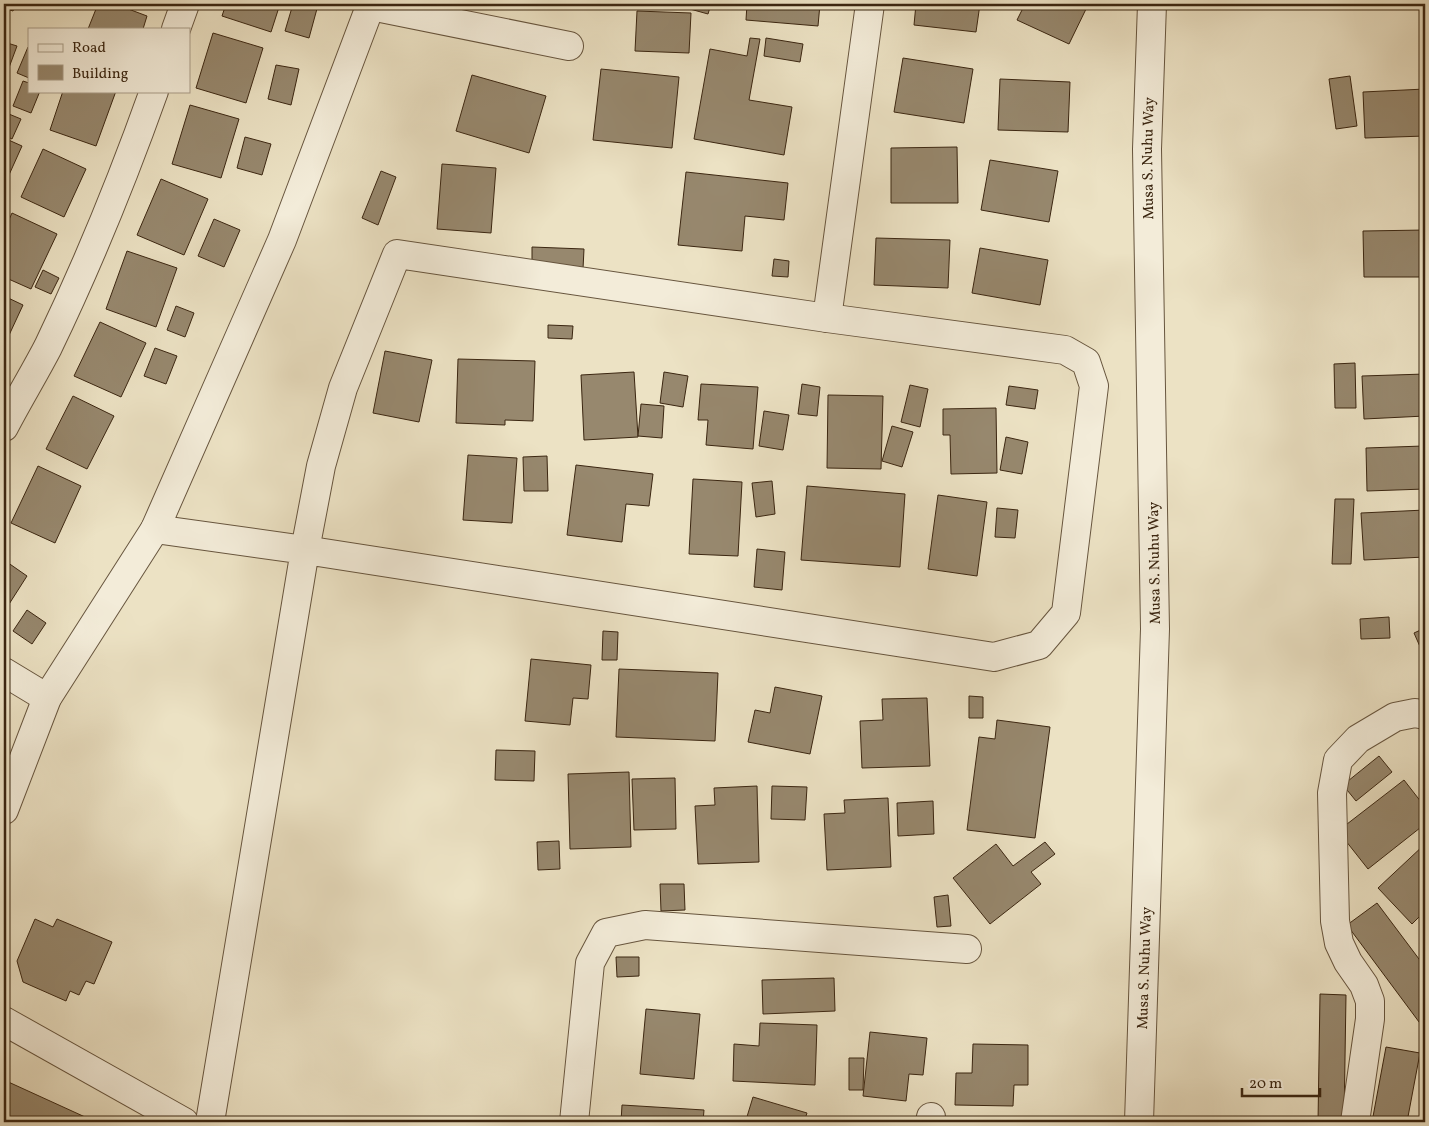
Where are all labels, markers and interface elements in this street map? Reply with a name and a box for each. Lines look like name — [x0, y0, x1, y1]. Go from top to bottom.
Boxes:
legend — [28, 28, 190, 92]
text: Road — [72, 38, 106, 59]
text: Building — [72, 64, 129, 85]
street label: Musa S. Nuhu Way — [1138, 97, 1161, 220]
street label: Musa S. Nuhu Way — [1144, 502, 1167, 624]
street label: Musa S. Nuhu Way — [1133, 906, 1158, 1030]
scale bar — [1242, 1066, 1319, 1098]
text: 20 m — [1249, 1074, 1282, 1095]

